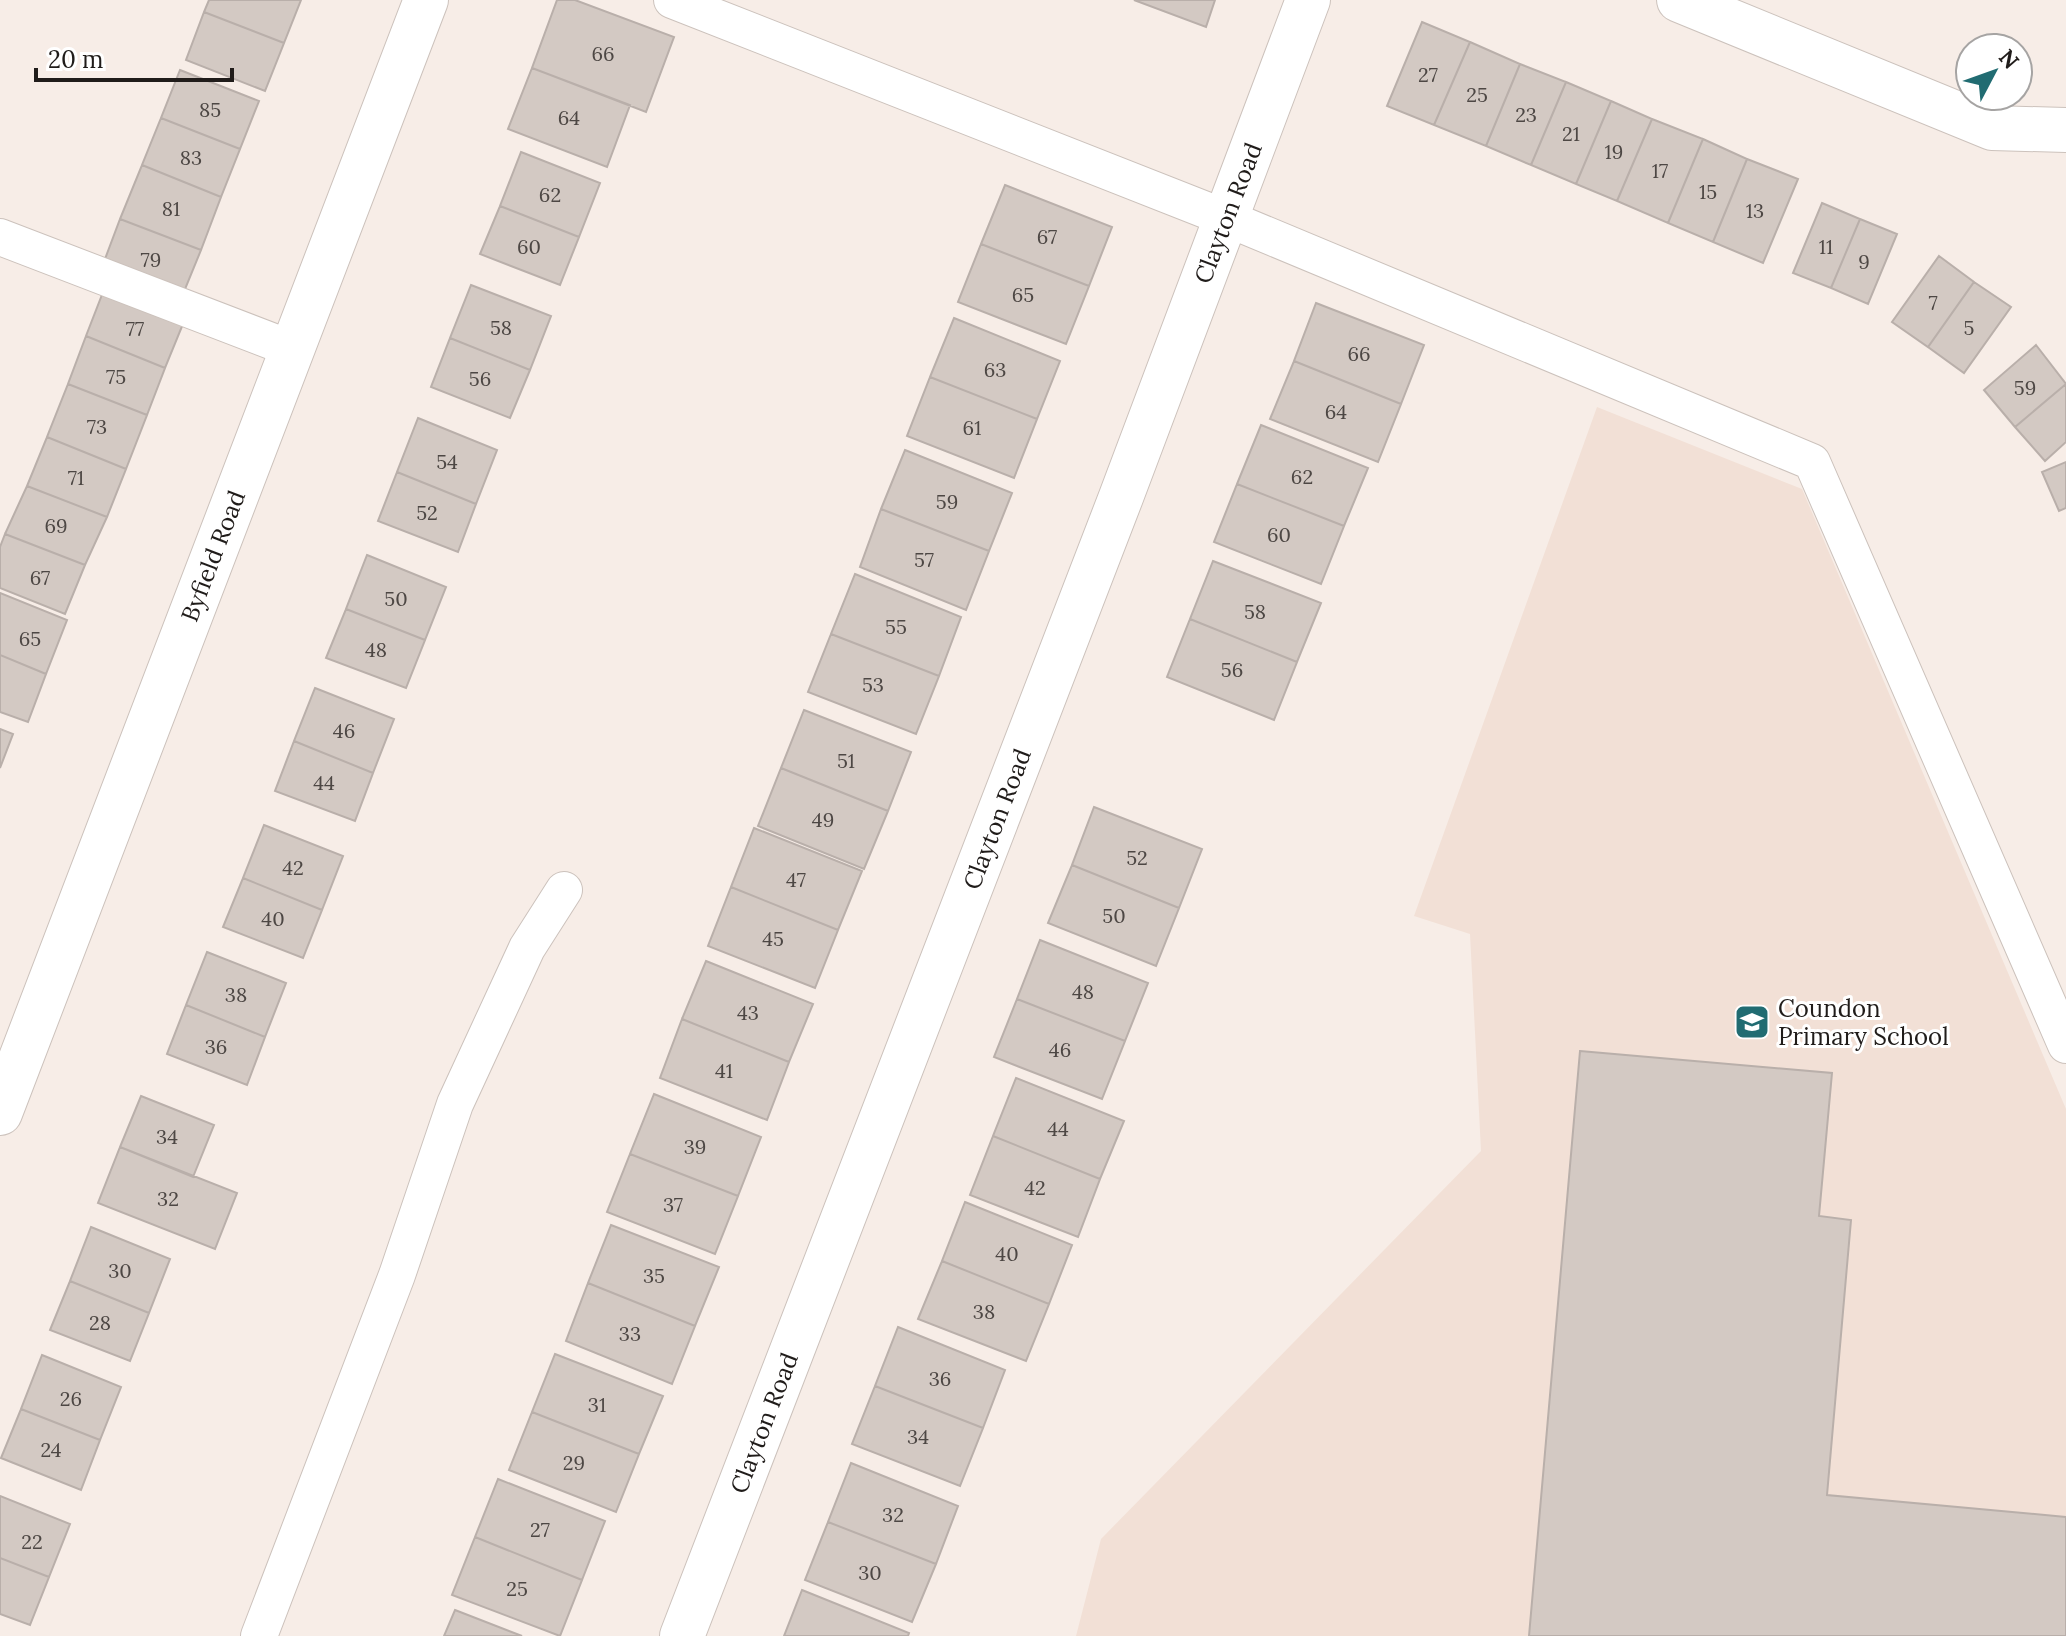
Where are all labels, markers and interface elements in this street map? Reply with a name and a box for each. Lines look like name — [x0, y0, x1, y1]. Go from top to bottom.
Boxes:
scale bar — [36, 32, 232, 82]
north arrow — [1954, 32, 2034, 112]
house number: 66 — [591, 41, 615, 66]
text: N — [1993, 43, 2025, 74]
text: 20 m — [48, 44, 104, 75]
house number: 27 — [1418, 62, 1438, 87]
house number: 25 — [1466, 82, 1488, 107]
house number: 85 — [199, 97, 221, 122]
house number: 23 — [1515, 102, 1537, 127]
house number: 64 — [558, 105, 580, 130]
house number: 21 — [1562, 121, 1580, 146]
street label: Clayton Road — [1187, 138, 1269, 288]
house number: 19 — [1605, 139, 1623, 164]
house number: 83 — [180, 145, 202, 170]
house number: 17 — [1652, 158, 1668, 183]
house number: 15 — [1699, 179, 1717, 204]
house number: 62 — [539, 182, 561, 207]
house number: 81 — [162, 196, 180, 221]
house number: 13 — [1746, 198, 1764, 223]
house number: 67 — [1037, 224, 1057, 249]
house number: 60 — [517, 234, 541, 259]
house number: 11 — [1819, 234, 1833, 259]
house number: 79 — [141, 247, 161, 272]
house number: 9 — [1858, 249, 1870, 274]
house number: 65 — [1012, 282, 1034, 307]
house number: 7 — [1928, 290, 1938, 315]
house number: 58 — [490, 315, 512, 340]
house number: 5 — [1964, 315, 1974, 340]
house number: 77 — [126, 316, 144, 341]
house number: 66 — [1347, 341, 1371, 366]
house number: 63 — [984, 357, 1006, 382]
house number: 75 — [106, 364, 126, 389]
house number: 56 — [469, 366, 491, 391]
house number: 59 — [2014, 375, 2036, 400]
house number: 64 — [1325, 399, 1347, 424]
house number: 73 — [87, 414, 107, 439]
house number: 61 — [963, 415, 981, 440]
house number: 54 — [436, 449, 458, 474]
house number: 62 — [1291, 464, 1313, 489]
house number: 71 — [68, 465, 84, 490]
street label: Byfield Road — [174, 486, 252, 626]
house number: 59 — [936, 489, 958, 514]
house number: 52 — [416, 500, 438, 525]
house number: 69 — [44, 513, 68, 538]
house number: 60 — [1267, 522, 1291, 547]
house number: 57 — [914, 547, 934, 572]
house number: 67 — [30, 565, 50, 590]
house number: 50 — [384, 586, 408, 611]
house number: 58 — [1244, 599, 1266, 624]
house number: 55 — [885, 614, 907, 639]
house number: 65 — [19, 626, 41, 651]
house number: 48 — [365, 637, 387, 662]
house number: 56 — [1221, 657, 1243, 682]
house number: 53 — [862, 672, 884, 697]
house number: 46 — [333, 718, 355, 743]
street label: Clayton Road — [956, 744, 1038, 894]
house number: 51 — [837, 748, 855, 773]
house number: 44 — [313, 770, 335, 795]
house number: 49 — [812, 807, 834, 832]
house number: 52 — [1126, 845, 1148, 870]
house number: 42 — [282, 855, 304, 880]
house number: 47 — [786, 867, 806, 892]
house number: 50 — [1102, 903, 1126, 928]
house number: 40 — [261, 906, 285, 931]
house number: 45 — [762, 926, 784, 951]
house number: 48 — [1072, 979, 1094, 1004]
house number: 38 — [225, 982, 247, 1007]
place label: Coundon Primary School — [1778, 993, 1949, 1052]
house number: 43 — [737, 1000, 759, 1025]
school or university icon: Coundon Primary School — [1733, 1003, 1771, 1041]
house number: 36 — [205, 1034, 227, 1059]
house number: 46 — [1049, 1037, 1071, 1062]
house number: 41 — [715, 1058, 733, 1083]
house number: 44 — [1047, 1116, 1069, 1141]
house number: 34 — [156, 1124, 178, 1149]
house number: 39 — [684, 1134, 706, 1159]
house number: 42 — [1024, 1175, 1046, 1200]
house number: 32 — [157, 1186, 179, 1211]
house number: 37 — [663, 1192, 683, 1217]
house number: 40 — [995, 1241, 1019, 1266]
house number: 30 — [108, 1258, 132, 1283]
house number: 35 — [643, 1263, 665, 1288]
house number: 38 — [973, 1299, 995, 1324]
house number: 28 — [89, 1310, 111, 1335]
house number: 33 — [619, 1321, 641, 1346]
street label: Clayton Road — [723, 1348, 805, 1498]
house number: 36 — [929, 1366, 951, 1391]
house number: 26 — [60, 1386, 82, 1411]
house number: 31 — [588, 1392, 606, 1417]
house number: 34 — [907, 1424, 929, 1449]
house number: 24 — [40, 1437, 62, 1462]
house number: 29 — [563, 1450, 585, 1475]
house number: 32 — [882, 1502, 904, 1527]
house number: 27 — [530, 1517, 550, 1542]
house number: 22 — [21, 1529, 43, 1554]
house number: 30 — [858, 1560, 882, 1585]
house number: 25 — [506, 1576, 528, 1601]

